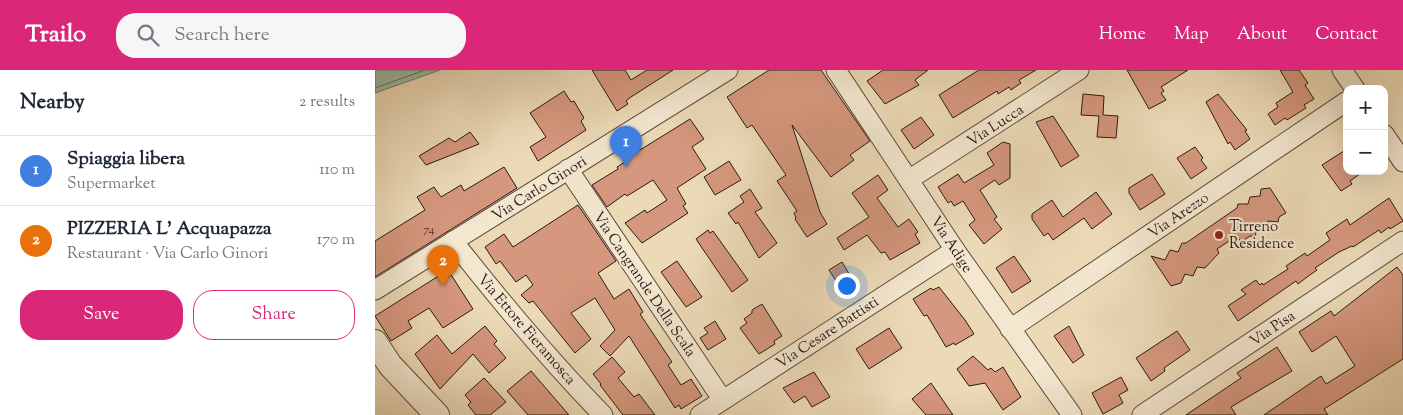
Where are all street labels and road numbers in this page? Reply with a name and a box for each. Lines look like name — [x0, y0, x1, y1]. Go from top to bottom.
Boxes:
street label: Via Lucca — [963, 100, 1028, 152]
street label: Via Carlo Ginori — [488, 152, 591, 227]
street label: Via Arezzo — [1144, 188, 1214, 244]
street label: Via Cangrande Della Scala — [587, 208, 700, 362]
street label: Via Adige — [925, 212, 977, 277]
street label: Via Ettore Fieramosca — [472, 270, 580, 390]
street label: Via Cesare Battisti — [772, 292, 883, 374]
street label: Via Pisa — [1246, 306, 1300, 352]

